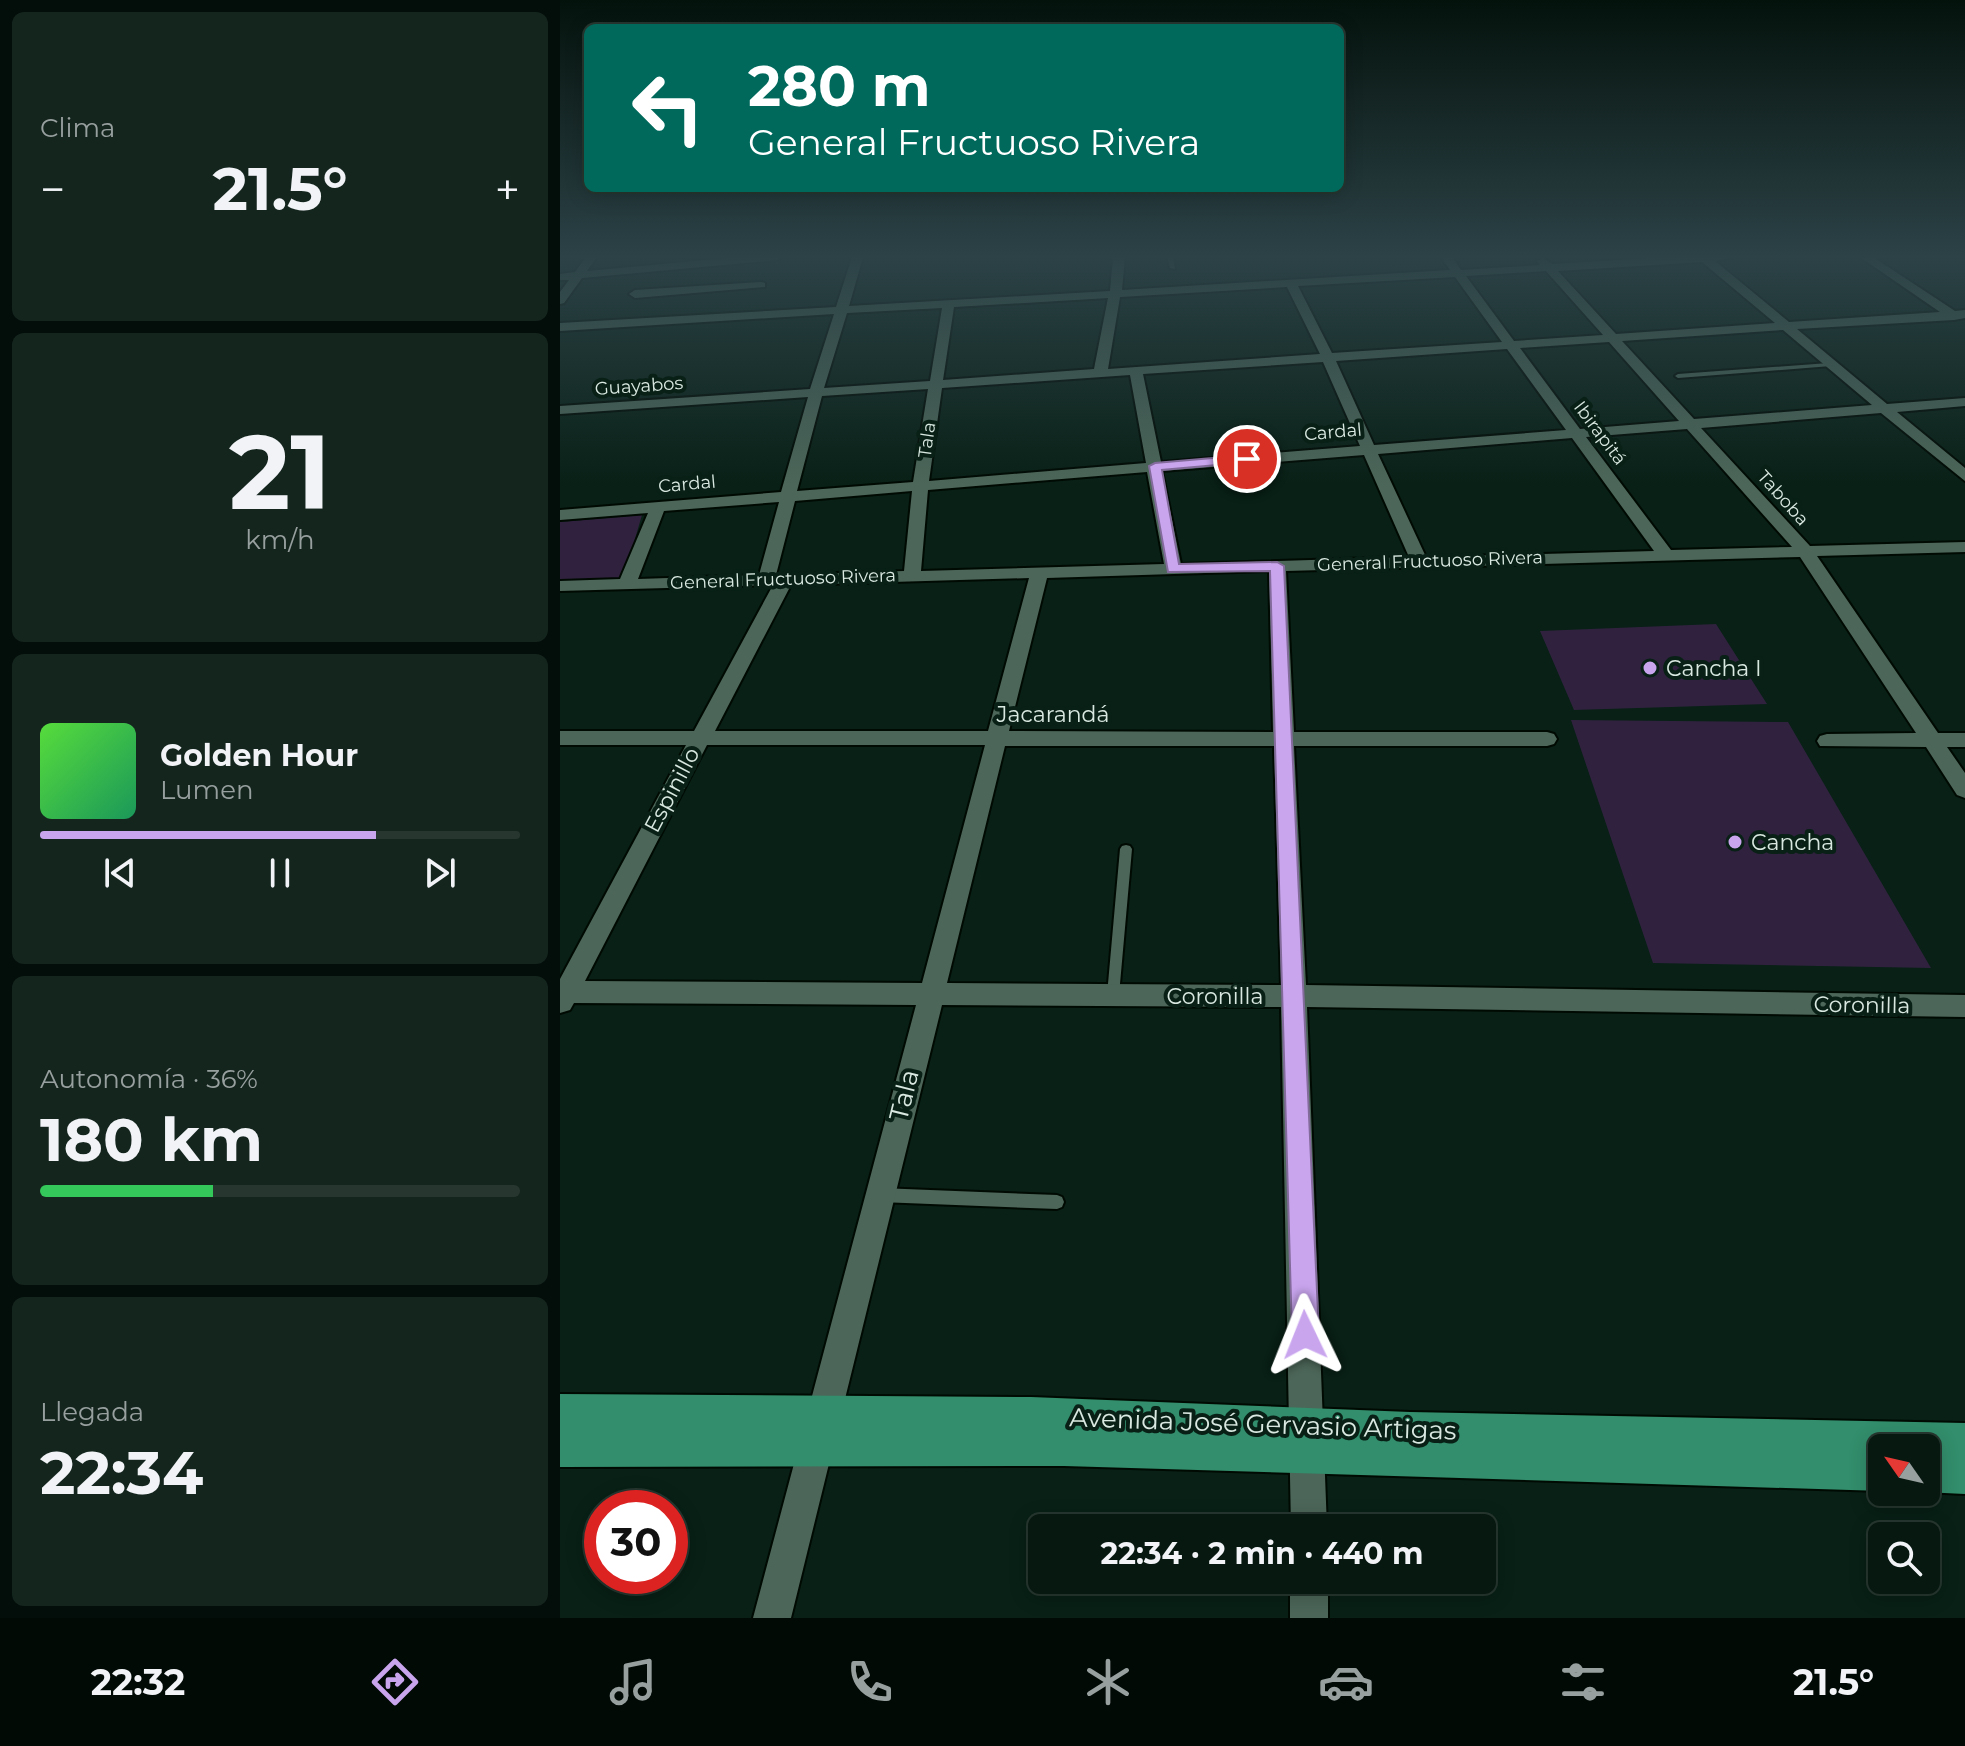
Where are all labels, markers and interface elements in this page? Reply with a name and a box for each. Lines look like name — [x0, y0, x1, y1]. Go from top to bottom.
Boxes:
text: 280 m — [748, 52, 931, 120]
icon: left — [616, 56, 720, 160]
text: Clima — [40, 112, 115, 144]
text: General Fructuoso Rivera — [748, 120, 1200, 164]
text: 21.5° — [212, 152, 348, 225]
text: − — [40, 162, 65, 216]
text: + — [495, 162, 520, 216]
street label: Guayabos — [594, 372, 684, 400]
street label: Ibirapitá — [1569, 397, 1631, 469]
text: 21 — [229, 408, 331, 535]
street label: Cardal — [1303, 419, 1363, 445]
street label: Tala — [914, 421, 940, 459]
pin — [1213, 425, 1281, 493]
icon: arrive — [1225, 437, 1269, 481]
street label: Taboba — [1753, 466, 1813, 530]
street label: Cardal — [657, 471, 717, 497]
text: km/h — [245, 524, 315, 556]
street label: General Fructuoso Rivera — [1317, 546, 1543, 576]
street label: General Fructuoso Rivera — [670, 564, 896, 594]
place label: Cancha I — [1666, 655, 1762, 682]
marker: Cancha I — [1641, 659, 1659, 677]
street label: Jacarandá — [995, 701, 1110, 728]
text: Golden Hour — [160, 737, 358, 774]
street label: Espinillo — [638, 743, 706, 837]
text: Lumen — [160, 774, 253, 806]
place label: Cancha — [1751, 829, 1834, 856]
marker: Cancha — [1726, 833, 1744, 851]
icon: previous — [98, 851, 142, 895]
icon: pause — [258, 851, 302, 895]
icon: next — [418, 851, 462, 895]
street label: Coronilla — [1167, 983, 1263, 1010]
street label: Coronilla — [1813, 991, 1911, 1019]
text: Autonomía · 36% — [40, 1063, 258, 1095]
street label: Tala — [882, 1066, 926, 1124]
text: 180 km — [40, 1103, 263, 1176]
position arrow — [1263, 1293, 1347, 1377]
text: Llegada — [40, 1396, 144, 1428]
street label: Avenida José Gervasio Artigas — [1069, 1401, 1457, 1447]
north arrow — [1868, 1434, 1940, 1506]
map controls — [1868, 1434, 1940, 1594]
text: 22:34 — [40, 1436, 203, 1509]
speed limit sign: 30 — [584, 1490, 688, 1594]
button: search — [1868, 1522, 1940, 1594]
text: 22:34 · 2 min · 440 m — [1101, 1535, 1423, 1572]
icon: directions — [367, 1654, 423, 1710]
icon: music — [605, 1654, 661, 1710]
icon: phone — [842, 1654, 898, 1710]
icon: climate — [1080, 1654, 1136, 1710]
icon: car — [1318, 1654, 1374, 1710]
icon: filters — [1555, 1654, 1611, 1710]
text: 22:32 — [91, 1660, 185, 1704]
text: 21.5° — [1793, 1660, 1874, 1704]

